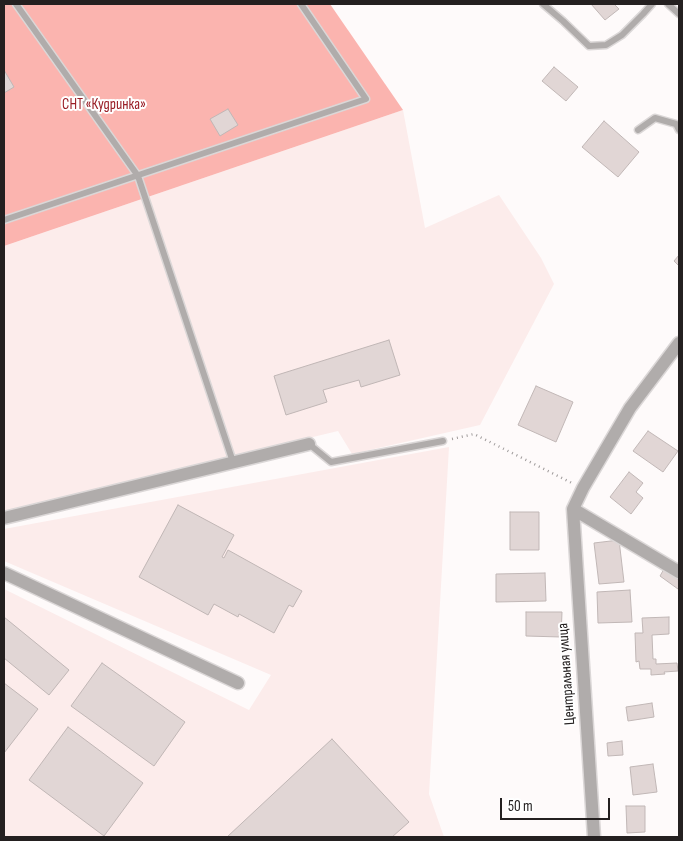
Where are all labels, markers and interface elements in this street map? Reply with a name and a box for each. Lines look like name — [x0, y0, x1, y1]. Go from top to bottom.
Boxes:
park label: СНТ «Кудринка» — [62, 96, 146, 114]
street label: Центральная улица — [554, 622, 580, 726]
scale bar — [503, 788, 613, 820]
text: 50 m — [508, 797, 533, 816]

